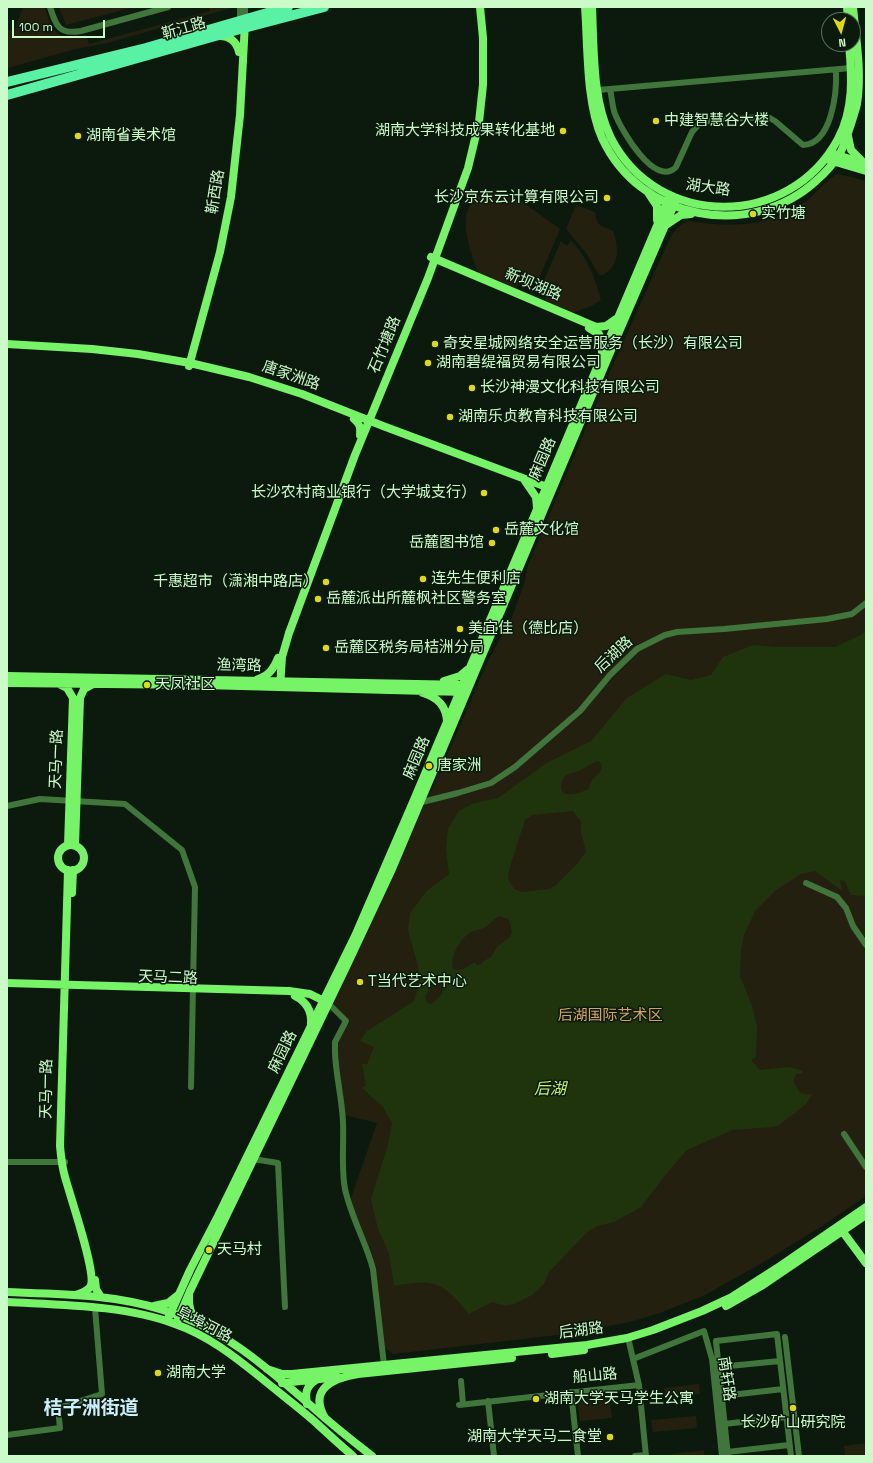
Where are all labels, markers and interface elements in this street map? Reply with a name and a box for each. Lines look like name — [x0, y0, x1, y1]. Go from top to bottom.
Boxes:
scale bar — [14, 12, 107, 38]
north arrow — [821, 12, 861, 52]
street label: 靳江路 — [160, 14, 208, 44]
text: 100 m — [19, 19, 53, 35]
text: N — [838, 36, 847, 50]
place label: 中建智慧谷大楼 — [664, 112, 769, 130]
marker: 中建智慧谷大楼 — [651, 116, 661, 126]
place label: 湖南大学科技成果转化基地 — [375, 122, 555, 140]
marker: 湖南大学科技成果转化基地 — [558, 126, 568, 136]
place label: 湖南省美术馆 — [86, 127, 176, 145]
marker: 湖南省美术馆 — [73, 131, 83, 141]
street label: 靳西路 — [204, 168, 228, 216]
street label: 湖大路 — [684, 176, 732, 200]
place label: 长沙京东云计算有限公司 — [434, 189, 599, 207]
marker: 长沙京东云计算有限公司 — [602, 193, 612, 203]
place label: 实竹塘 — [761, 205, 806, 223]
marker: 实竹塘 — [748, 209, 758, 219]
street label: 新坝湖路 — [502, 265, 564, 305]
street label: 石竹塘路 — [365, 314, 405, 376]
place label: 奇安星城网络安全运营服务（长沙）有限公司 — [443, 335, 743, 353]
marker: 奇安星城网络安全运营服务（长沙）有限公司 — [430, 339, 440, 349]
place label: 湖南碧缇福贸易有限公司 — [436, 354, 601, 372]
street label: 唐家洲路 — [260, 358, 322, 394]
marker: 湖南碧缇福贸易有限公司 — [423, 358, 433, 368]
place label: 长沙神漫文化科技有限公司 — [480, 379, 660, 397]
marker: 长沙神漫文化科技有限公司 — [467, 383, 477, 393]
place label: 湖南乐贞教育科技有限公司 — [458, 408, 638, 426]
marker: 湖南乐贞教育科技有限公司 — [445, 412, 455, 422]
street label: 麻园路 — [526, 435, 560, 483]
place label: 长沙农村商业银行（大学城支行） — [251, 484, 476, 502]
marker: 长沙农村商业银行（大学城支行） — [479, 488, 489, 498]
place label: 岳麓文化馆 — [504, 521, 579, 539]
marker: 岳麓文化馆 — [491, 525, 501, 535]
place label: 岳麓图书馆 — [409, 534, 484, 552]
marker: 岳麓图书馆 — [487, 538, 497, 548]
place label: 连先生便利店 — [431, 570, 521, 588]
place label: 千惠超市（潇湘中路店） — [153, 573, 318, 591]
marker: 连先生便利店 — [418, 574, 428, 584]
marker: 千惠超市（潇湘中路店） — [321, 577, 331, 587]
place label: 岳麓派出所麓枫社区警务室 — [326, 590, 506, 608]
marker: 岳麓派出所麓枫社区警务室 — [313, 594, 323, 604]
place label: 美宜佳（德比店） — [468, 620, 588, 638]
marker: 美宜佳（德比店） — [455, 624, 465, 634]
street label: 后湖路 — [591, 633, 637, 677]
place label: 岳麓区税务局桔洲分局 — [334, 639, 484, 657]
marker: 岳麓区税务局桔洲分局 — [321, 643, 331, 653]
street label: 渔湾路 — [216, 657, 262, 675]
place label: 天凤社区 — [155, 676, 215, 694]
marker: 天凤社区 — [142, 680, 152, 690]
street label: 天马一路 — [47, 729, 67, 789]
street label: 麻园路 — [400, 734, 434, 782]
place label: 唐家洲 — [437, 757, 482, 775]
marker: 唐家洲 — [424, 761, 434, 771]
street label: 天马二路 — [138, 968, 198, 988]
place label: T当代艺术中心 — [368, 973, 467, 991]
marker: T当代艺术中心 — [355, 977, 365, 987]
park label: 后湖国际艺术区 — [558, 1007, 662, 1025]
street label: 麻园路 — [265, 1028, 301, 1076]
street label: 天马一路 — [37, 1059, 57, 1119]
water label: 后湖 — [534, 1080, 566, 1100]
place label: 天马村 — [217, 1241, 262, 1259]
marker: 天马村 — [204, 1245, 214, 1255]
street label: 阜埠河路 — [173, 1303, 235, 1347]
street label: 后湖路 — [558, 1319, 604, 1343]
street label: 南轩路 — [714, 1355, 738, 1403]
place label: 湖南大学 — [166, 1364, 226, 1382]
street label: 船山路 — [572, 1365, 618, 1387]
marker: 湖南大学 — [153, 1368, 163, 1378]
place label: 湖南大学天马学生公寓 — [544, 1390, 694, 1408]
marker: 湖南大学天马学生公寓 — [531, 1394, 541, 1404]
district label: 桔子洲街道 — [44, 1398, 138, 1420]
marker: 长沙矿山研究院 — [788, 1403, 798, 1413]
place label: 长沙矿山研究院 — [741, 1414, 845, 1432]
place label: 湖南大学天马二食堂 — [467, 1428, 602, 1446]
marker: 湖南大学天马二食堂 — [605, 1432, 615, 1442]

